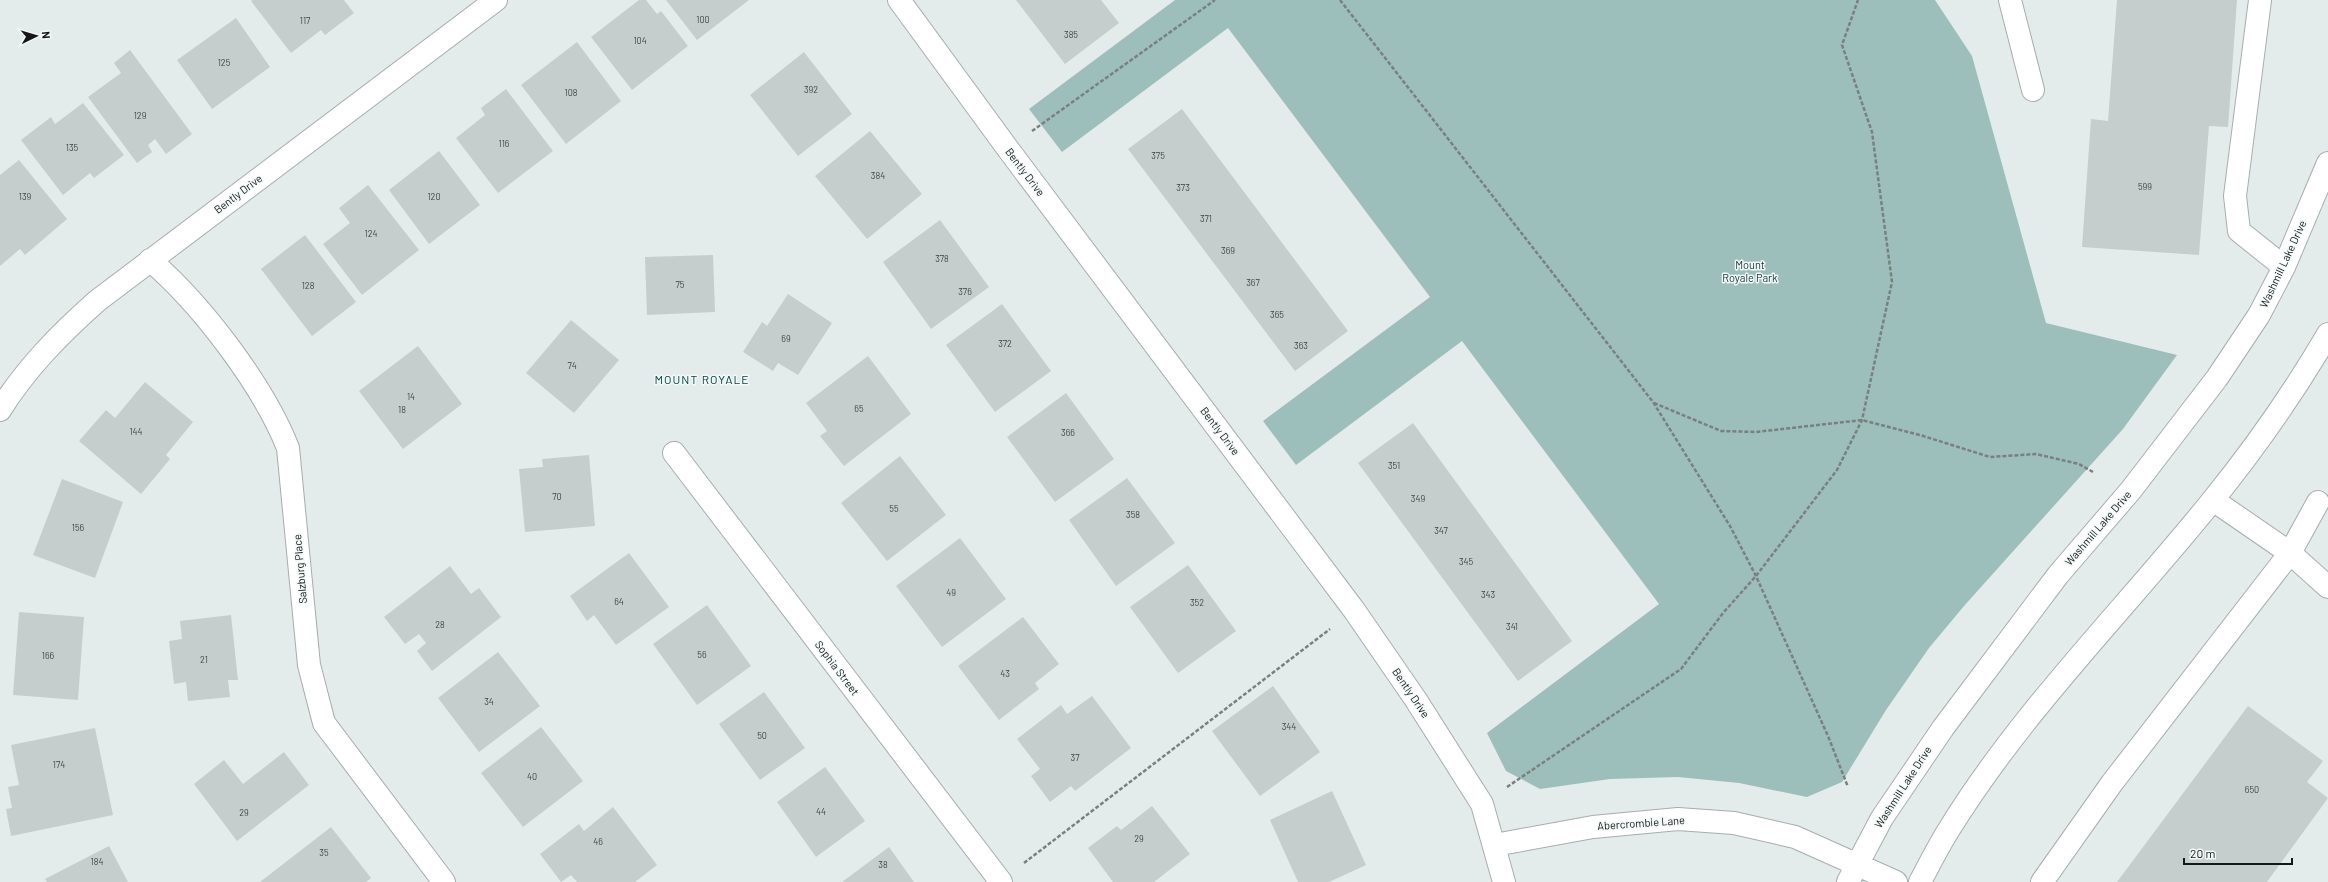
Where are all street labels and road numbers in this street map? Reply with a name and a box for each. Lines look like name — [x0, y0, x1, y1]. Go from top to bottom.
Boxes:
street label: Bently Drive — [1003, 145, 1048, 198]
street label: Bently Drive — [211, 171, 264, 216]
street label: Washmill Lake Drive — [2257, 218, 2309, 310]
street label: Bently Drive — [1198, 404, 1243, 457]
street label: Washmill Lake Drive — [2062, 488, 2134, 568]
street label: Salzburg Place — [290, 534, 309, 604]
street label: Sophia Street — [813, 638, 862, 698]
street label: Bently Drive — [1390, 665, 1433, 720]
street label: Washmill Lake Drive — [1871, 743, 1934, 830]
street label: Abercrombie Lane — [1597, 813, 1685, 832]

